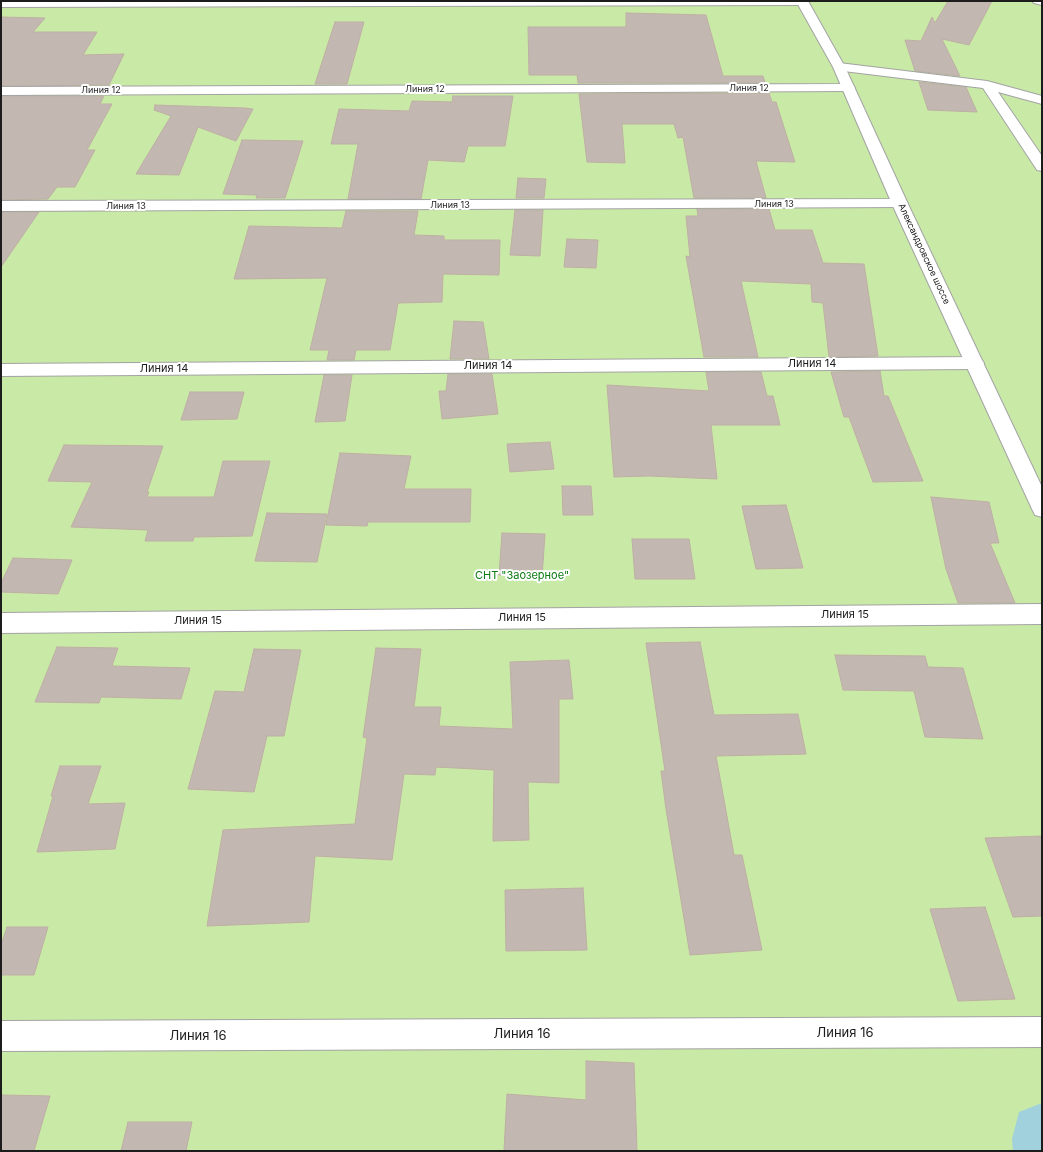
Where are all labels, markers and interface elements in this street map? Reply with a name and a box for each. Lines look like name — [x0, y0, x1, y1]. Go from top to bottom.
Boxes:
street label: Линия 12 — [729, 83, 769, 93]
street label: Линия 12 — [405, 84, 445, 94]
street label: Линия 12 — [81, 85, 121, 95]
street label: Линия 13 — [754, 199, 794, 209]
street label: Линия 13 — [430, 200, 470, 210]
street label: Линия 13 — [106, 201, 146, 211]
street label: Александровское шоссе — [896, 202, 952, 306]
street label: Линия 14 — [788, 357, 836, 371]
street label: Линия 14 — [464, 359, 512, 373]
street label: Линия 14 — [140, 362, 188, 376]
park label: СНТ "Заозерное" — [475, 569, 569, 583]
street label: Линия 15 — [821, 608, 869, 622]
street label: Линия 15 — [498, 611, 546, 625]
street label: Линия 15 — [174, 614, 222, 628]
street label: Линия 16 — [817, 1025, 873, 1041]
street label: Линия 16 — [494, 1026, 550, 1042]
street label: Линия 16 — [170, 1028, 226, 1044]

